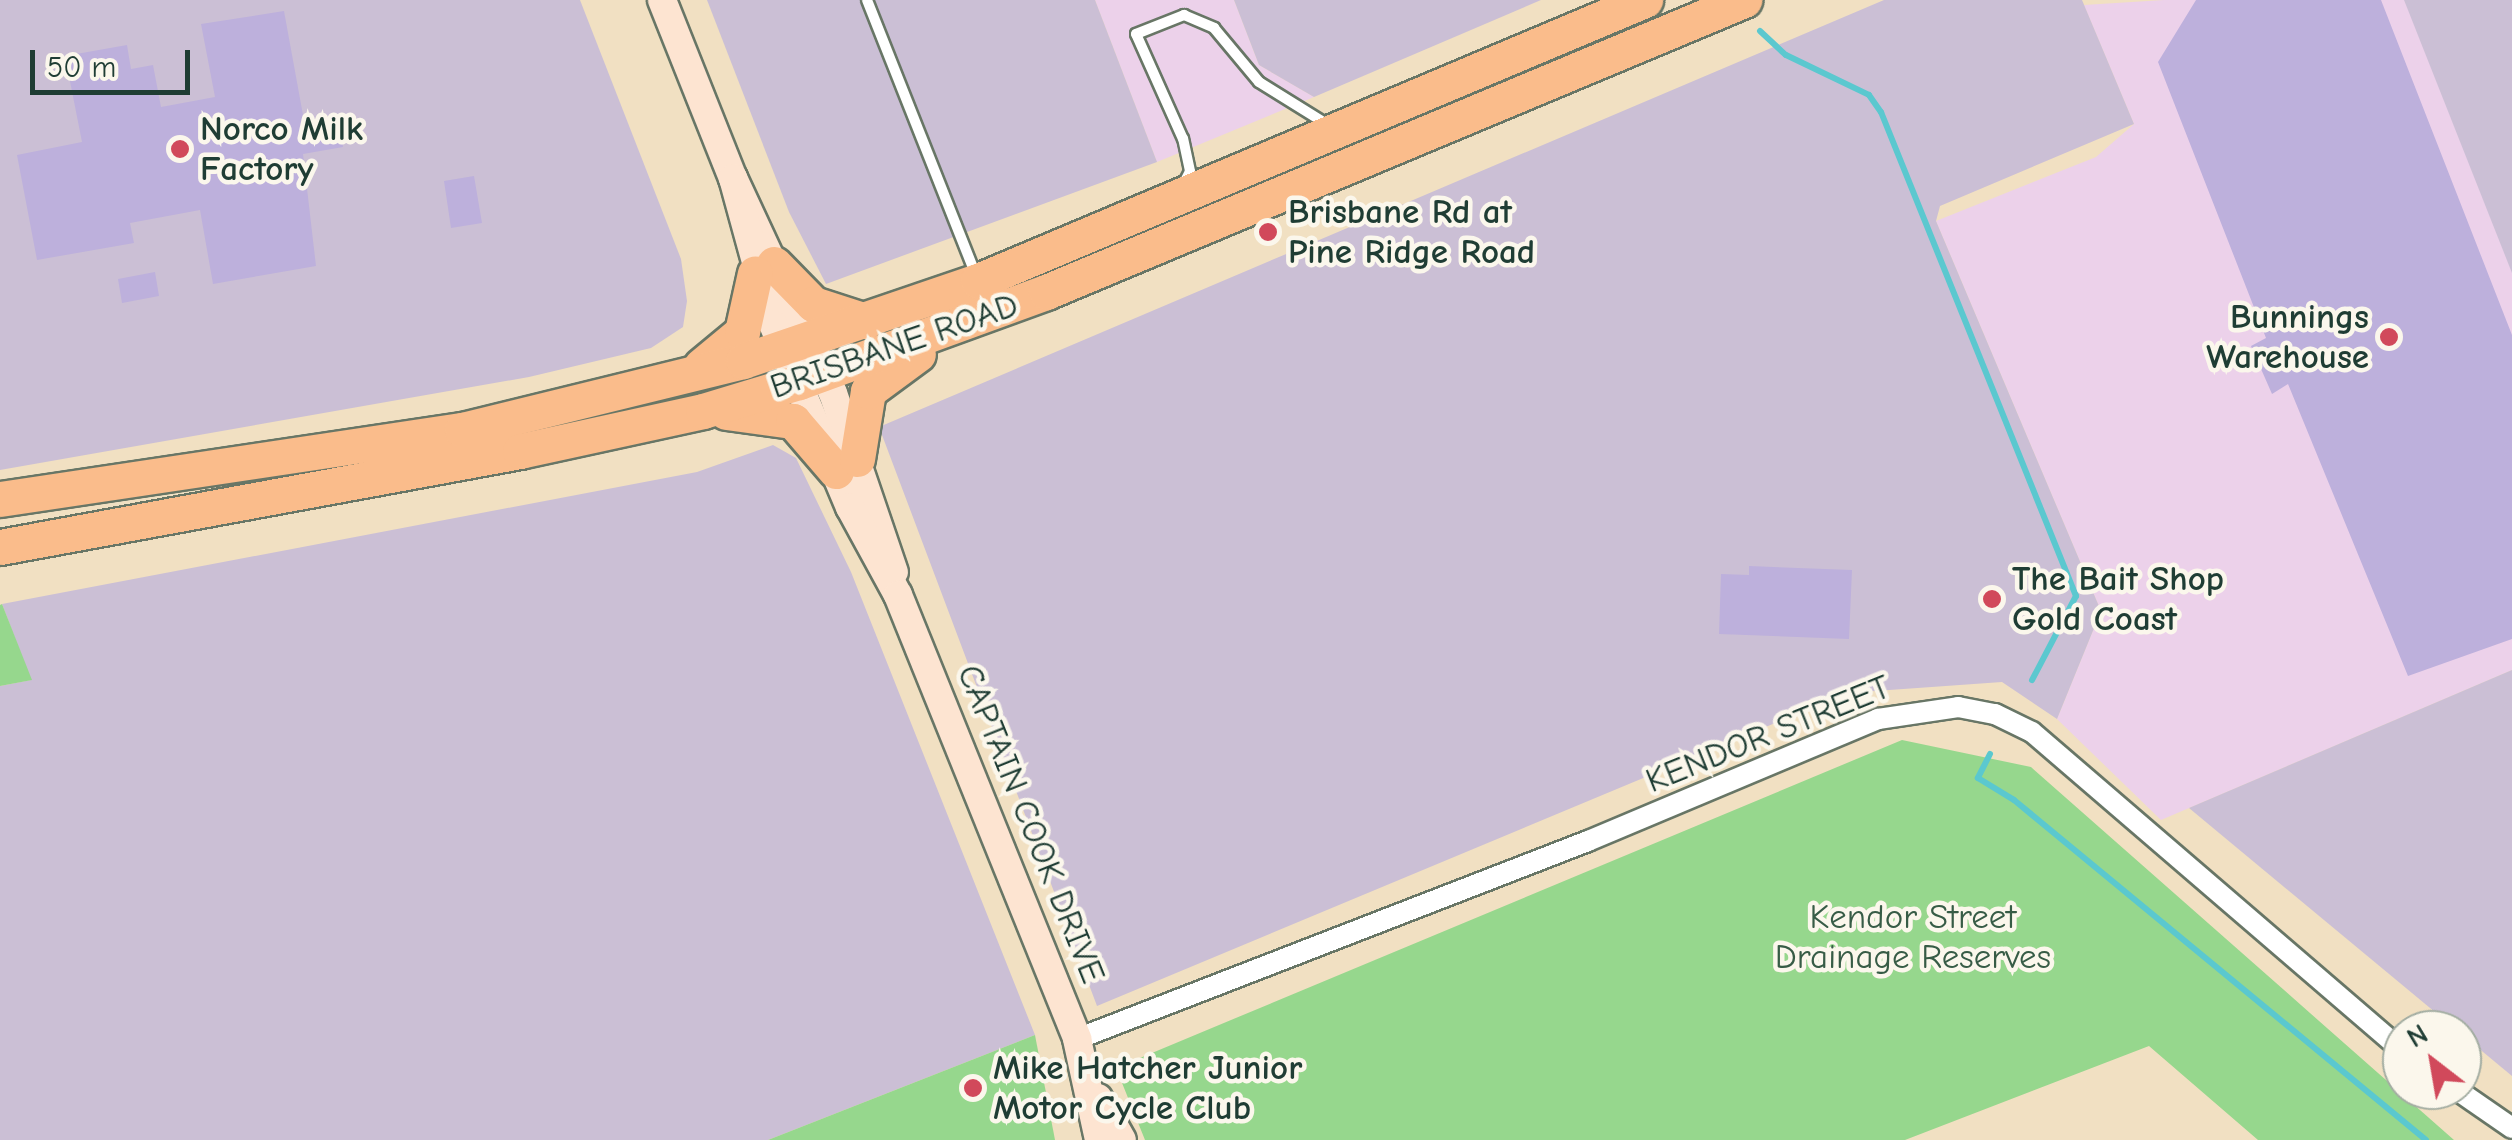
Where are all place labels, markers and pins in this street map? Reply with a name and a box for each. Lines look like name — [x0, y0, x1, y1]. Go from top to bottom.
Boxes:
place label: Norco Milk Factory — [200, 108, 363, 190]
marker: Norco Milk Factory — [169, 138, 191, 160]
place label: Brisbane Rd at Pine Ridge Road — [1288, 191, 1535, 273]
marker: Brisbane Rd at Pine Ridge Road — [1257, 221, 1279, 243]
place label: Bunnings Warehouse — [2206, 296, 2369, 378]
marker: Bunnings Warehouse — [2378, 326, 2400, 348]
place label: The Bait Shop Gold Coast — [2012, 558, 2224, 640]
marker: The Bait Shop Gold Coast — [1981, 588, 2003, 610]
place label: Mike Hatcher Junior Motor Cycle Club — [993, 1047, 1302, 1129]
marker: Mike Hatcher Junior Motor Cycle Club — [962, 1077, 984, 1099]

